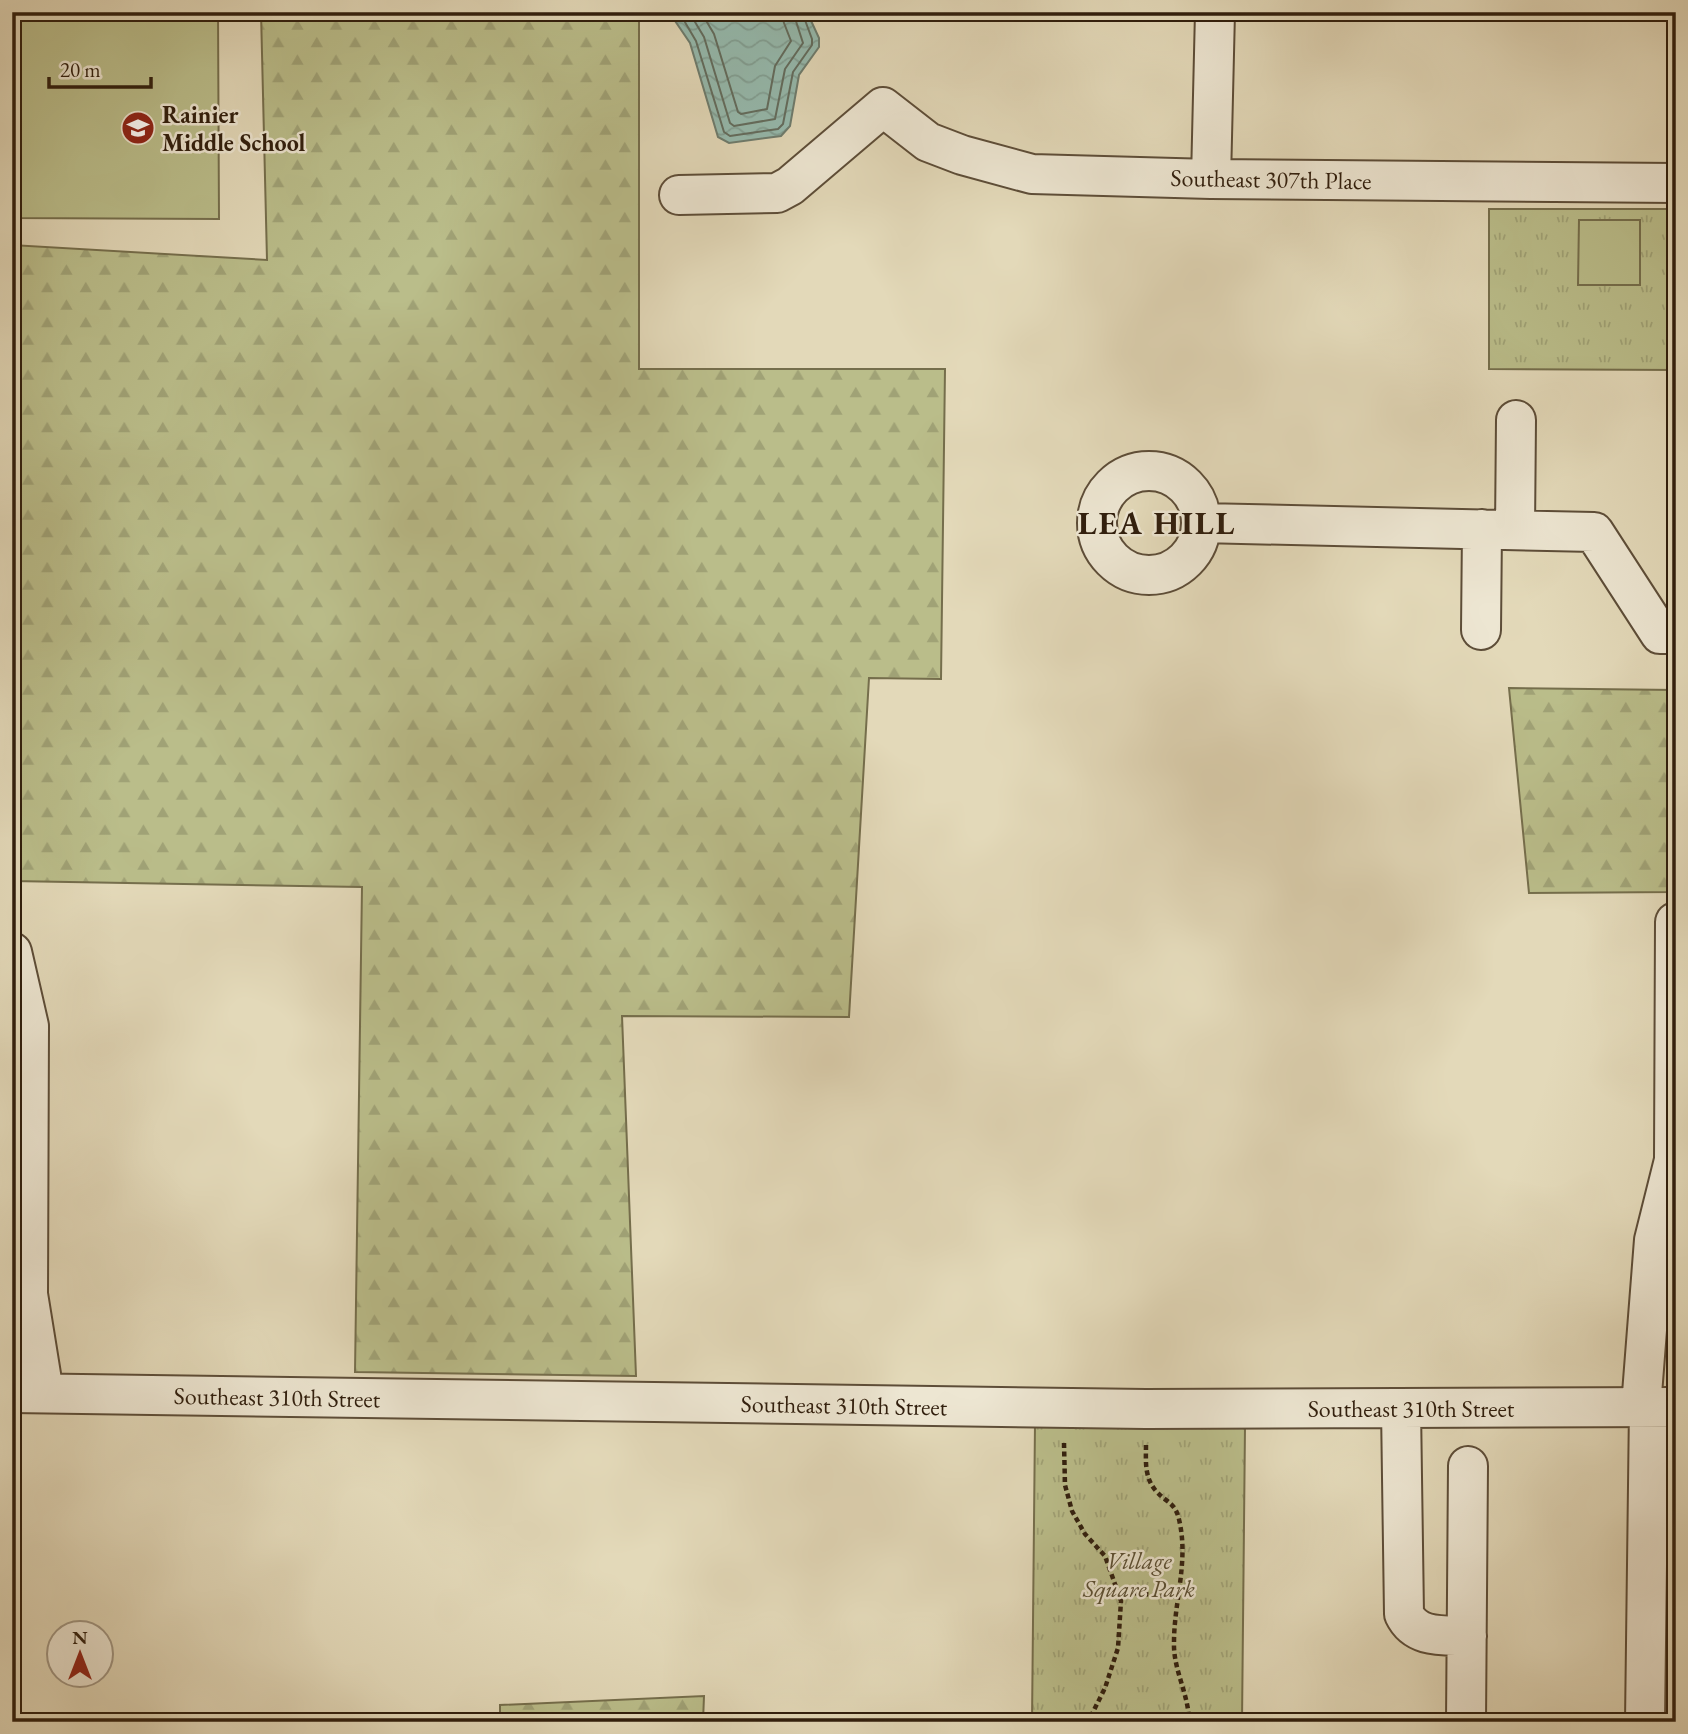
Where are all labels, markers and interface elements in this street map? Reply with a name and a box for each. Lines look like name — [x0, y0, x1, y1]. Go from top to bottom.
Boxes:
scale bar — [49, 46, 150, 90]
text: 20 m — [60, 56, 101, 83]
place label: Rainier Middle School — [162, 99, 305, 158]
school or university icon: Rainier Middle School — [119, 109, 157, 147]
street label: Southeast 307th Place — [1170, 162, 1372, 196]
district label: LEA HILL — [1078, 502, 1236, 544]
street label: Southeast 310th Street — [173, 1380, 381, 1414]
street label: Southeast 310th Street — [740, 1388, 948, 1422]
street label: Southeast 310th Street — [1308, 1393, 1515, 1424]
park label: Village Square Park — [1082, 1545, 1195, 1605]
north arrow — [46, 1618, 116, 1688]
text: N — [72, 1625, 88, 1650]

